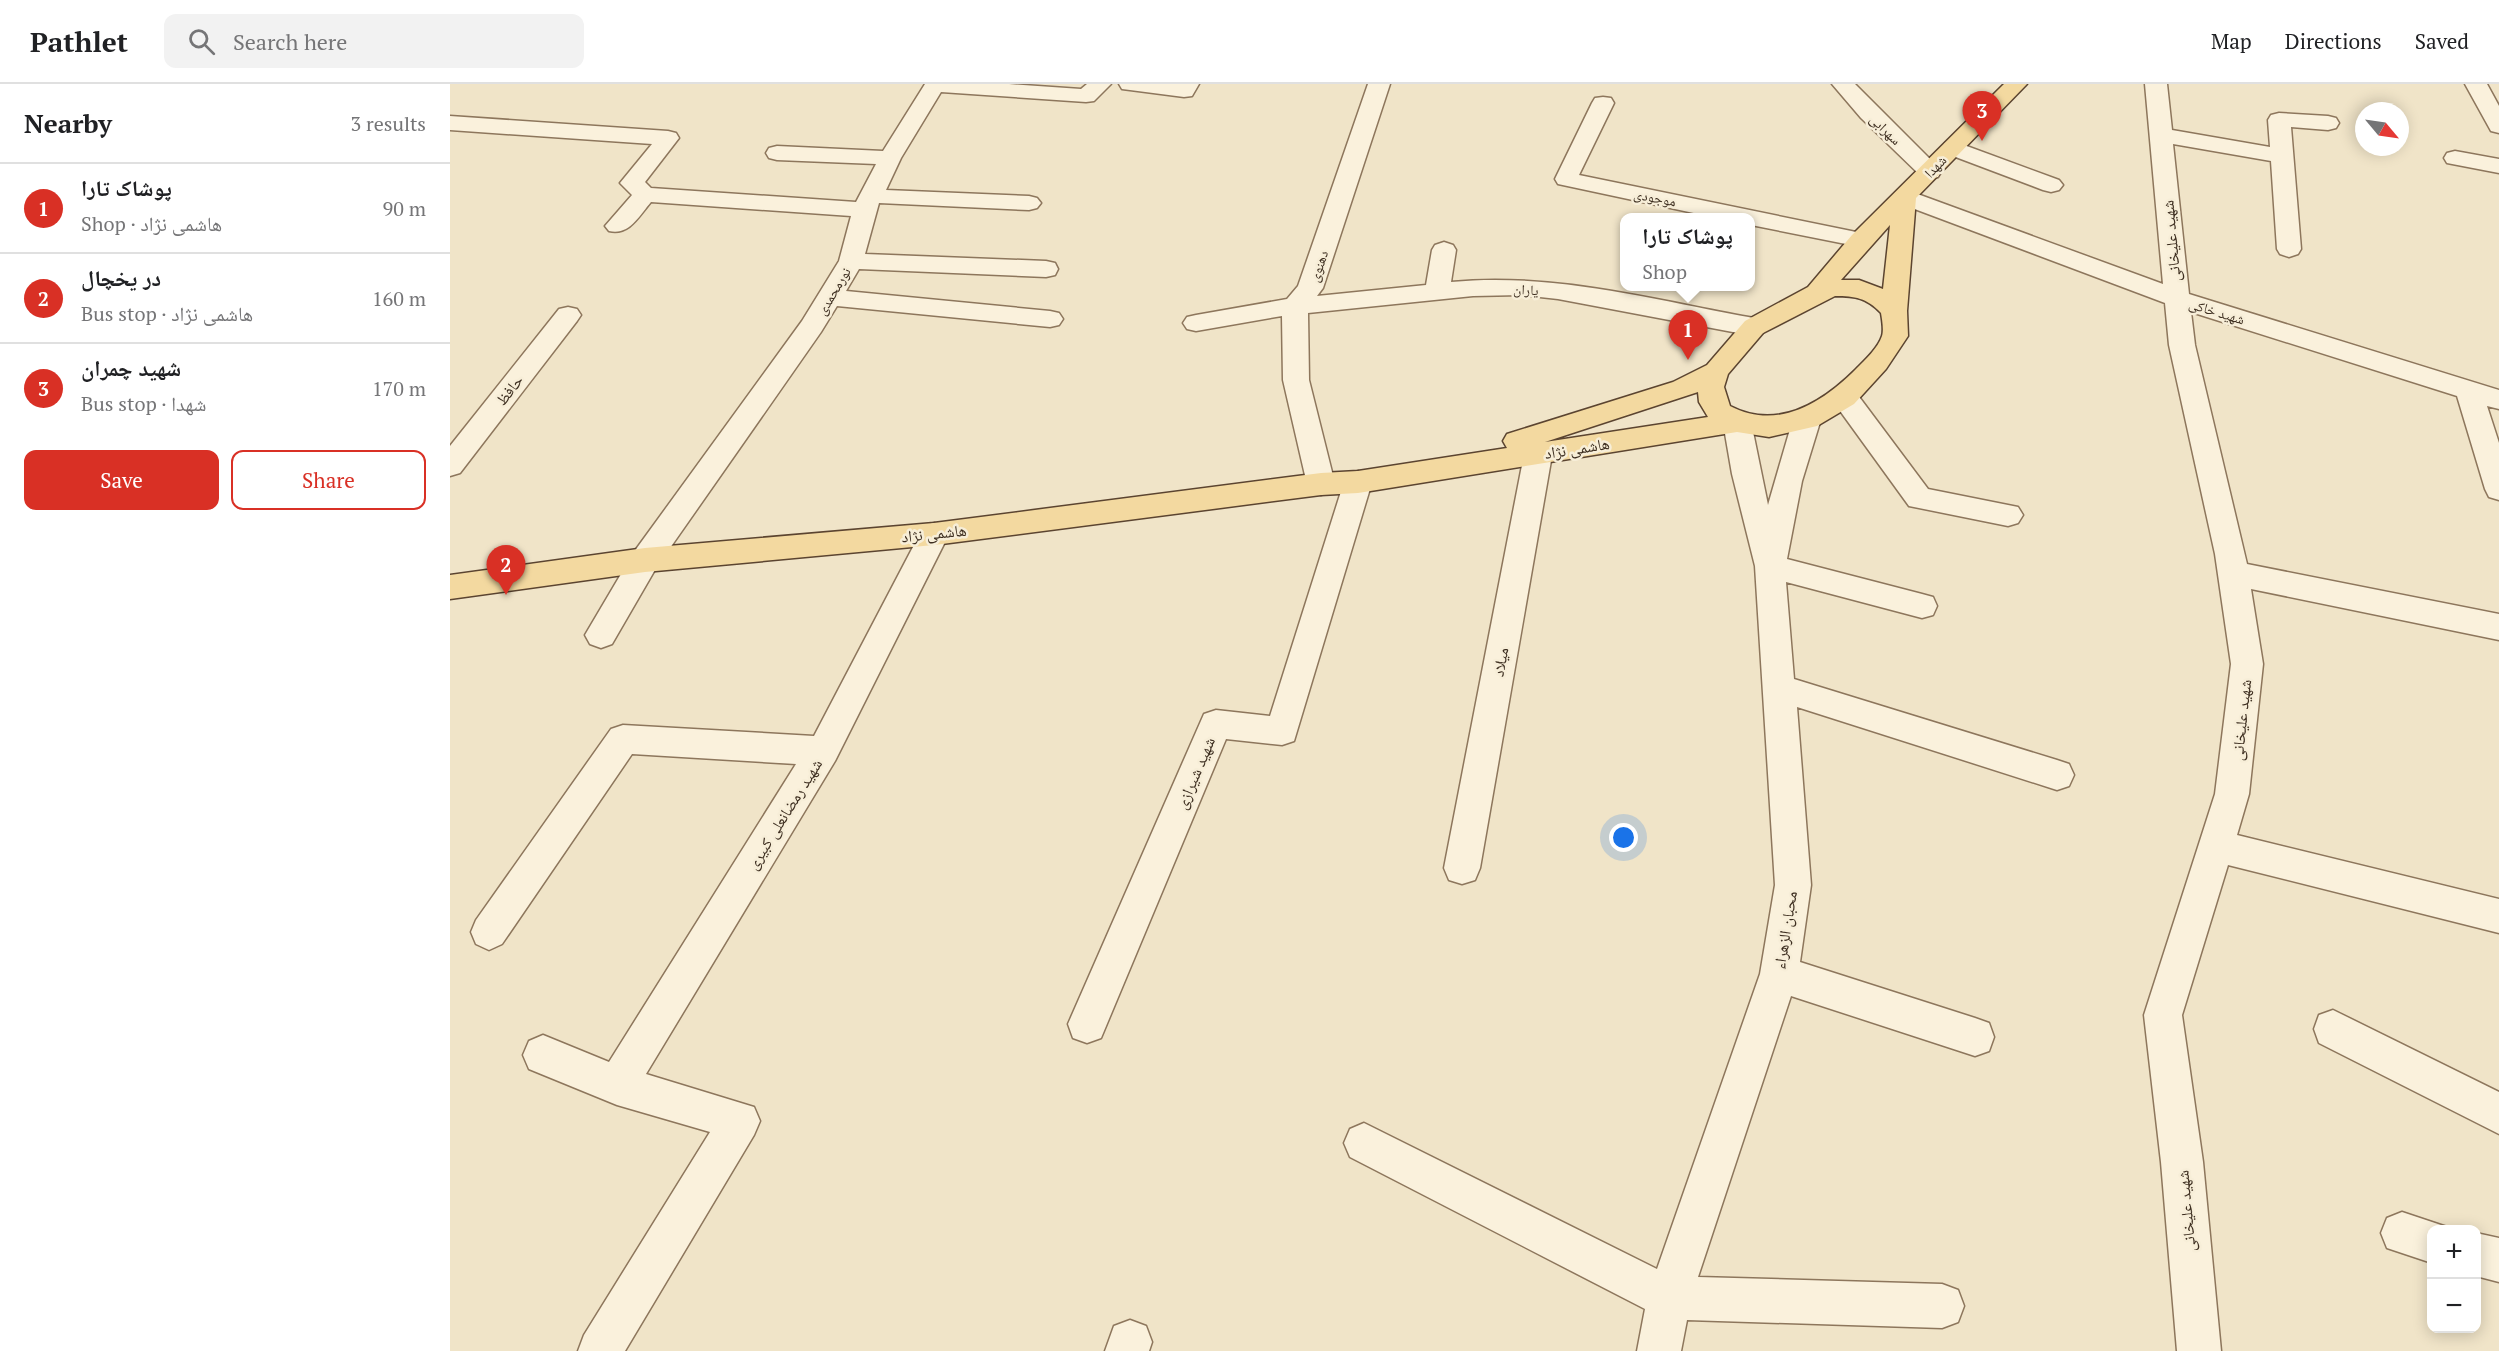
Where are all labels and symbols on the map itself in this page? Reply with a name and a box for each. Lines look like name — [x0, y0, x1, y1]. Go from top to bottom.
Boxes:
pin: 3 — [1962, 92, 2002, 141]
north arrow — [2355, 102, 2409, 156]
street label: سهرابی — [1866, 109, 1906, 149]
street label: شهدا — [1920, 151, 1950, 181]
street label: موجودی — [1632, 184, 1678, 210]
street label: شهید علیخانی — [2156, 199, 2186, 283]
street label: دهنوی — [1304, 247, 1332, 284]
street label: نورمحمدی — [811, 263, 855, 318]
street label: یاران — [1513, 279, 1539, 299]
street label: شهید خاکی — [2187, 294, 2247, 328]
pin: 1 — [1668, 310, 1708, 360]
street label: حافظ — [490, 370, 528, 410]
street label: هاشمی نژاد — [1543, 432, 1611, 464]
street label: هاشمی نژاد — [900, 519, 968, 547]
pin: 2 — [486, 546, 526, 595]
street label: میلاد — [1487, 646, 1513, 678]
street label: شهید علیخانی — [2226, 678, 2256, 762]
street label: شهید شیرازی — [1170, 733, 1220, 813]
street label: شهید رمضانعلی کبیری — [741, 754, 827, 874]
your location — [1609, 823, 1638, 852]
street label: محبان الزهراء — [1768, 889, 1802, 971]
street label: شهید علیخانی — [2171, 1169, 2201, 1253]

